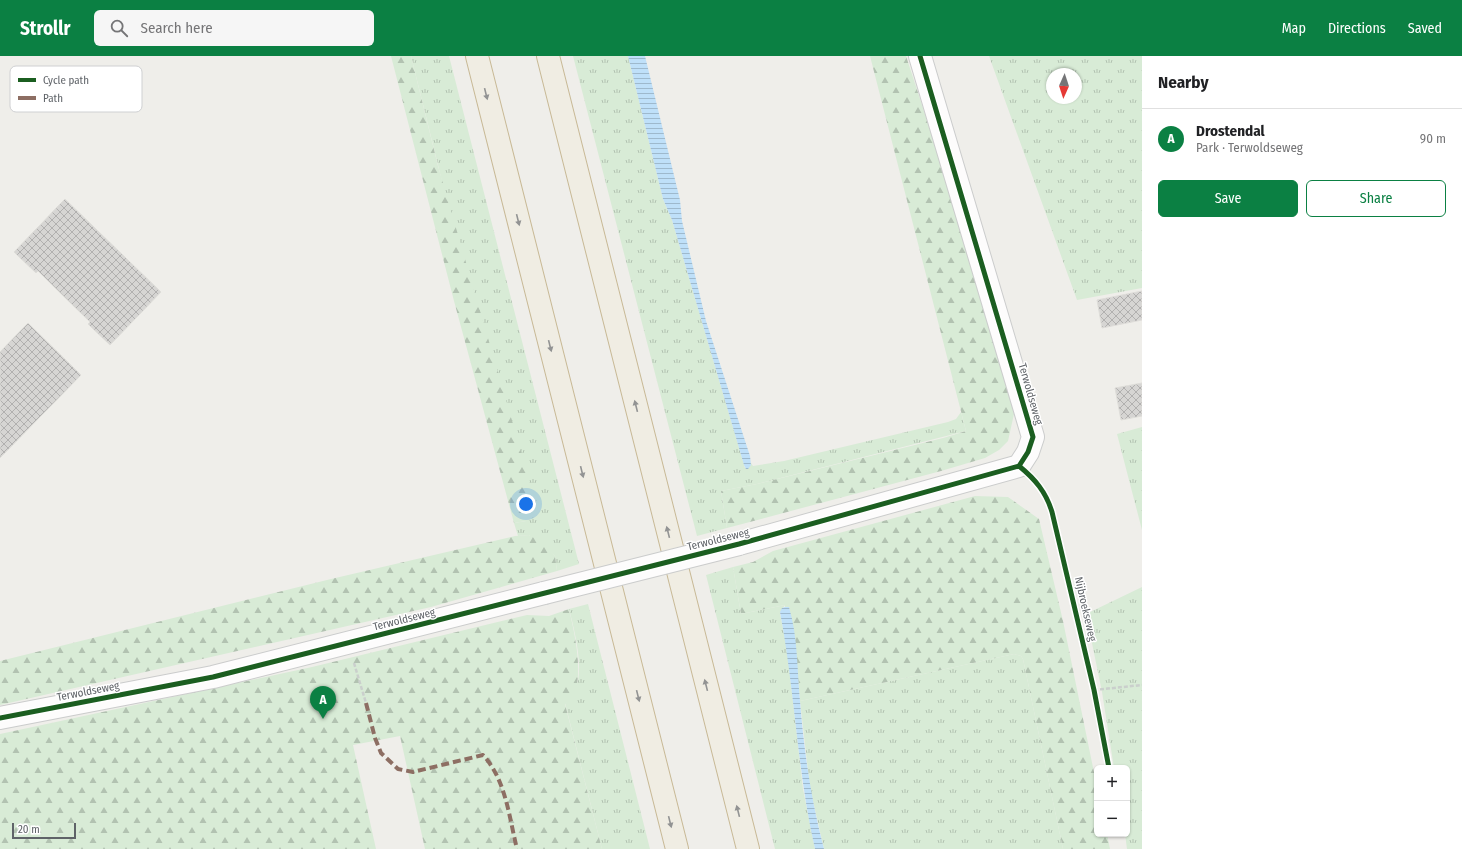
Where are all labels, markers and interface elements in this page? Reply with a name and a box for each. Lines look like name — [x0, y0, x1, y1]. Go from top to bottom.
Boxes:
search box — [94, 10, 374, 46]
text: Strollr — [20, 17, 70, 40]
icon: search — [108, 17, 130, 39]
text: Search here — [140, 19, 213, 37]
text: Map — [1282, 20, 1306, 37]
text: Directions — [1328, 20, 1386, 37]
text: Saved — [1408, 20, 1442, 37]
legend — [10, 66, 142, 112]
north arrow — [1046, 68, 1082, 104]
text: Nearby — [1158, 72, 1209, 93]
text: Cycle path — [43, 74, 89, 87]
one-way arrow — [483, 88, 489, 100]
text: Path — [43, 92, 63, 105]
text: Drostendal — [1196, 122, 1265, 140]
text: A — [1167, 131, 1175, 146]
text: 90 m — [1420, 131, 1446, 146]
text: Park · Terwoldseweg — [1196, 140, 1303, 155]
button: Save — [1158, 180, 1298, 217]
button: Share — [1306, 180, 1446, 217]
one-way arrow — [515, 214, 521, 226]
one-way arrow — [547, 340, 553, 352]
street label: Terwoldseweg — [1016, 362, 1046, 427]
one-way arrow — [633, 400, 639, 412]
one-way arrow — [579, 466, 585, 478]
your location — [516, 494, 536, 514]
street label: Terwoldseweg — [686, 525, 751, 553]
one-way arrow — [665, 526, 671, 538]
street label: Nijbroekseweg — [1072, 576, 1099, 643]
street label: Terwoldseweg — [372, 605, 437, 633]
street label: Terwoldseweg — [56, 679, 121, 704]
one-way arrow — [703, 679, 709, 691]
pin: A — [310, 686, 336, 719]
one-way arrow — [635, 690, 641, 702]
map controls — [1094, 765, 1130, 837]
button: + — [1094, 765, 1130, 801]
button: − — [1094, 801, 1130, 837]
one-way arrow — [735, 805, 741, 817]
one-way arrow — [667, 816, 673, 828]
scale bar — [12, 821, 76, 840]
text: 20 m — [18, 823, 40, 836]

